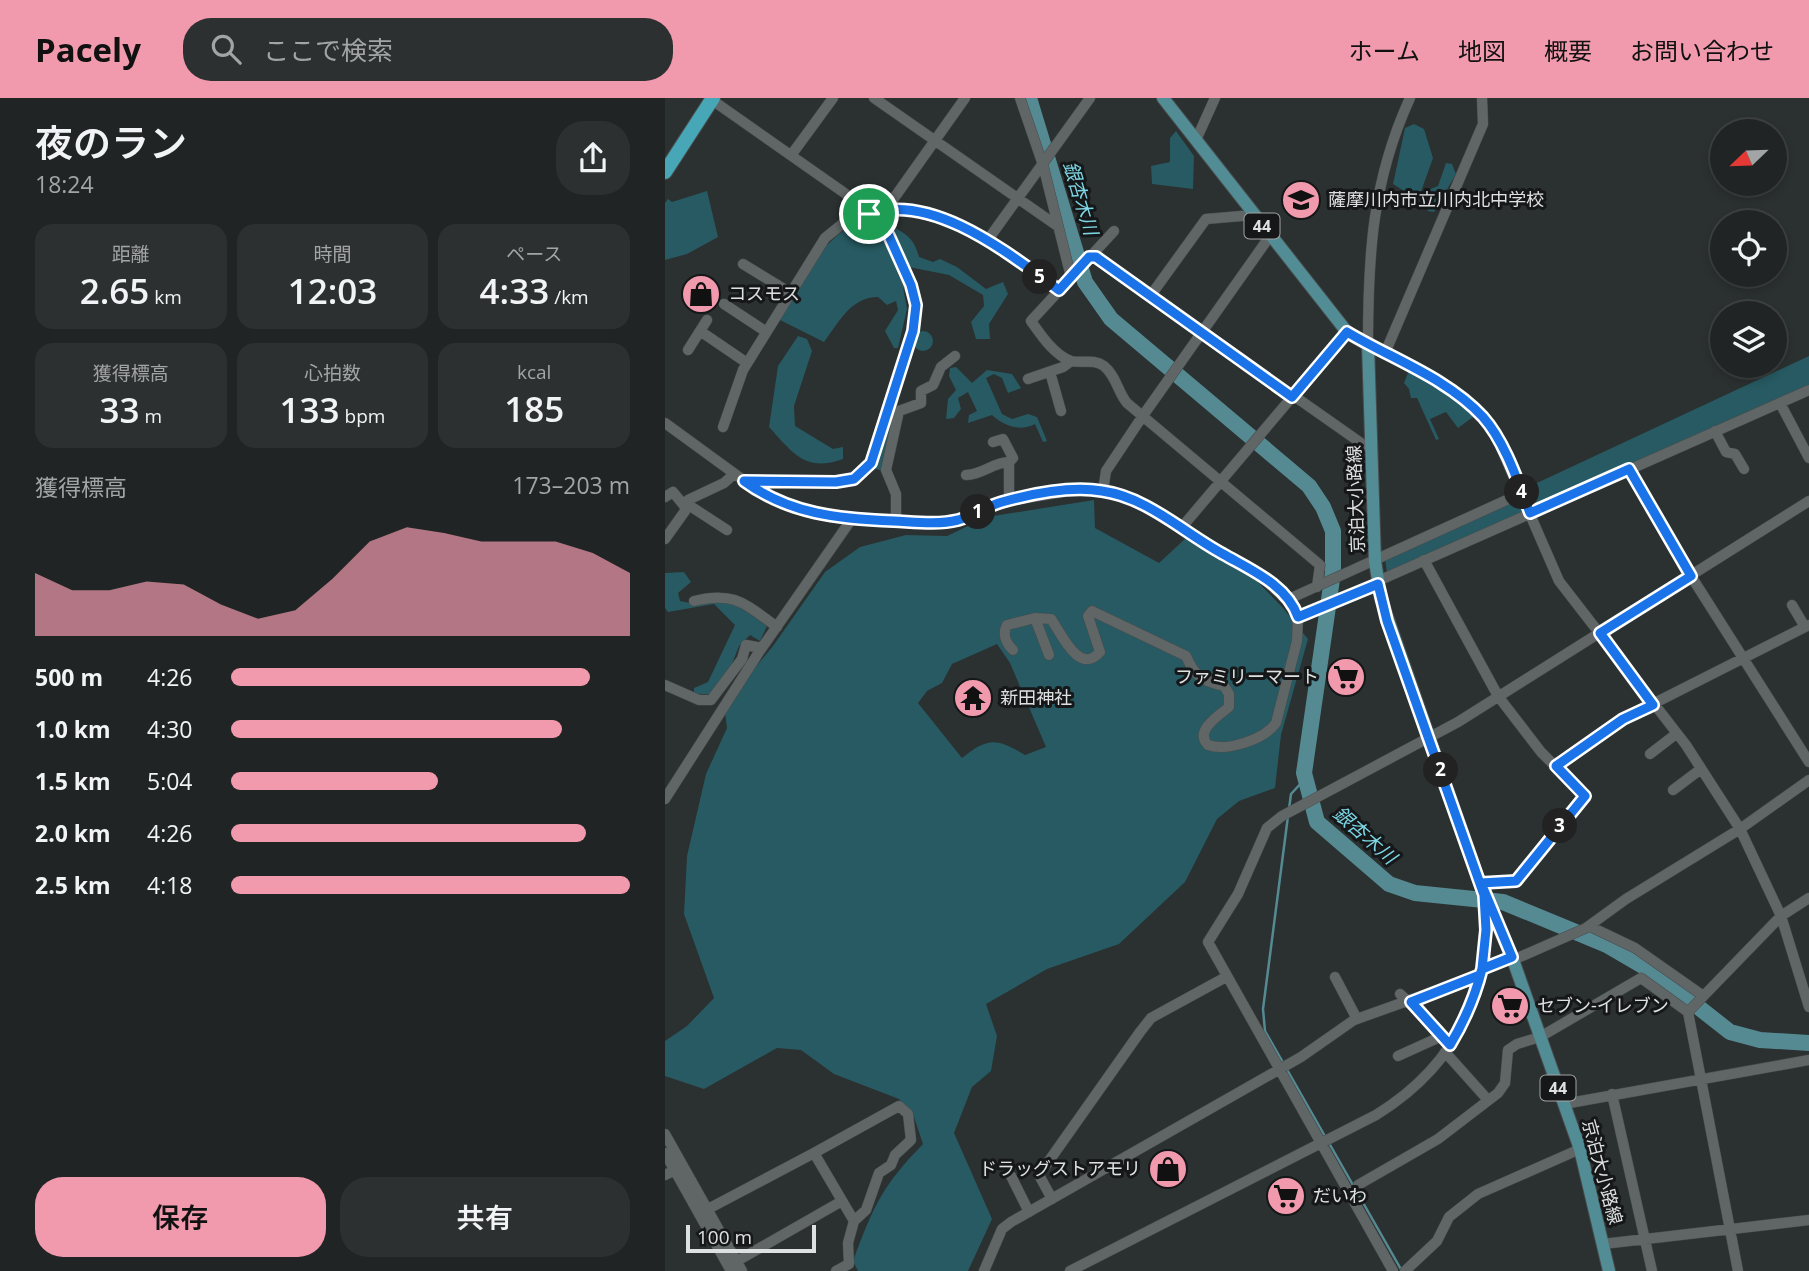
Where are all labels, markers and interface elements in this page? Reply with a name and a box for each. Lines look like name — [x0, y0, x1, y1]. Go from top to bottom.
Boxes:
search box — [183, 18, 673, 81]
text: Pacely — [35, 27, 141, 72]
icon: search — [207, 30, 245, 68]
text: ここで検索 — [263, 32, 393, 68]
text: ホーム — [1349, 34, 1420, 67]
text: 地図 — [1458, 34, 1506, 67]
text: 概要 — [1544, 34, 1592, 67]
text: お問い合わせ — [1630, 34, 1774, 67]
text: 夜のラン — [35, 116, 187, 168]
north arrow — [1710, 119, 1787, 196]
map controls — [1710, 119, 1787, 378]
button: share — [556, 121, 630, 195]
water label: 銀杏木川 — [1057, 158, 1105, 240]
text: 18:24 — [35, 168, 94, 200]
school or university icon: 薩摩川内市立川内北中学校 — [1280, 179, 1322, 221]
pin — [839, 184, 899, 244]
place label: 薩摩川内市立川内北中学校 — [1328, 187, 1544, 211]
icon: arrive — [850, 195, 888, 233]
button: locate — [1710, 210, 1787, 287]
road number: 44 — [1245, 214, 1279, 238]
text: 距離 — [112, 241, 150, 267]
text: 時間 — [313, 241, 352, 267]
text: ペース — [506, 241, 562, 267]
pin: 5 — [1023, 260, 1057, 294]
text: 5 — [1034, 263, 1045, 289]
text: 2.65 — [80, 267, 149, 314]
text: 12:03 — [288, 267, 377, 314]
text: 4:33 — [480, 267, 549, 314]
shop icon: コスモス — [680, 273, 722, 315]
place label: コスモス — [728, 281, 800, 305]
text: km — [149, 284, 182, 310]
text: /km — [549, 284, 589, 310]
button: layers — [1710, 301, 1787, 378]
text: kcal — [517, 359, 551, 385]
text: 獲得標高 — [93, 360, 169, 386]
text: 心拍数 — [304, 360, 361, 386]
text: 185 — [504, 385, 564, 432]
text: 33 — [100, 386, 140, 433]
text: 133 — [280, 386, 340, 433]
text: m — [140, 403, 162, 429]
text: bpm — [340, 403, 385, 429]
street label: 京泊大小路線 — [1341, 445, 1369, 553]
text: 173–203 m — [512, 469, 630, 501]
text: 獲得標高 — [35, 471, 127, 503]
pin: 4 — [1505, 474, 1539, 510]
text: 4 — [1516, 478, 1527, 504]
pin: 1 — [961, 494, 995, 530]
text: 1 — [972, 498, 983, 524]
supermarket icon: ファミリーマート — [1325, 656, 1367, 698]
text: 500 m — [35, 661, 103, 693]
text: 4:26 — [147, 661, 193, 693]
place label: ファミリーマート — [1175, 664, 1319, 688]
temple icon: 新田神社 — [952, 677, 994, 719]
place label: 新田神社 — [1000, 685, 1072, 709]
text: 1.0 km — [35, 713, 111, 745]
text: 4:30 — [147, 713, 193, 745]
pin: 2 — [1423, 752, 1459, 788]
text: 2 — [1435, 756, 1446, 782]
text: 1.5 km — [35, 765, 111, 797]
text: 5:04 — [147, 765, 193, 797]
water label: 銀杏木川 — [1328, 800, 1404, 871]
pin: 3 — [1543, 808, 1577, 844]
text: 3 — [1554, 812, 1565, 838]
text: 2.0 km — [35, 817, 111, 849]
text: 4:26 — [147, 817, 193, 849]
text: 2.5 km — [35, 869, 111, 901]
text: 4:18 — [147, 869, 193, 901]
supermarket icon: セブン-イレブン — [1489, 985, 1531, 1027]
place label: セブン-イレブン — [1537, 993, 1669, 1017]
road number: 44 — [1541, 1076, 1575, 1100]
street label: 京泊大小路線 — [1577, 1116, 1629, 1227]
shop icon: ドラッグストアモリ — [1147, 1148, 1189, 1190]
place label: ドラッグストアモリ — [979, 1156, 1141, 1180]
supermarket icon: だいわ — [1265, 1175, 1307, 1217]
button: 保存 — [35, 1177, 326, 1257]
button: 共有 — [340, 1177, 630, 1257]
place label: だいわ — [1313, 1183, 1367, 1207]
scale bar — [686, 1222, 815, 1254]
text: 100 m — [697, 1224, 752, 1250]

